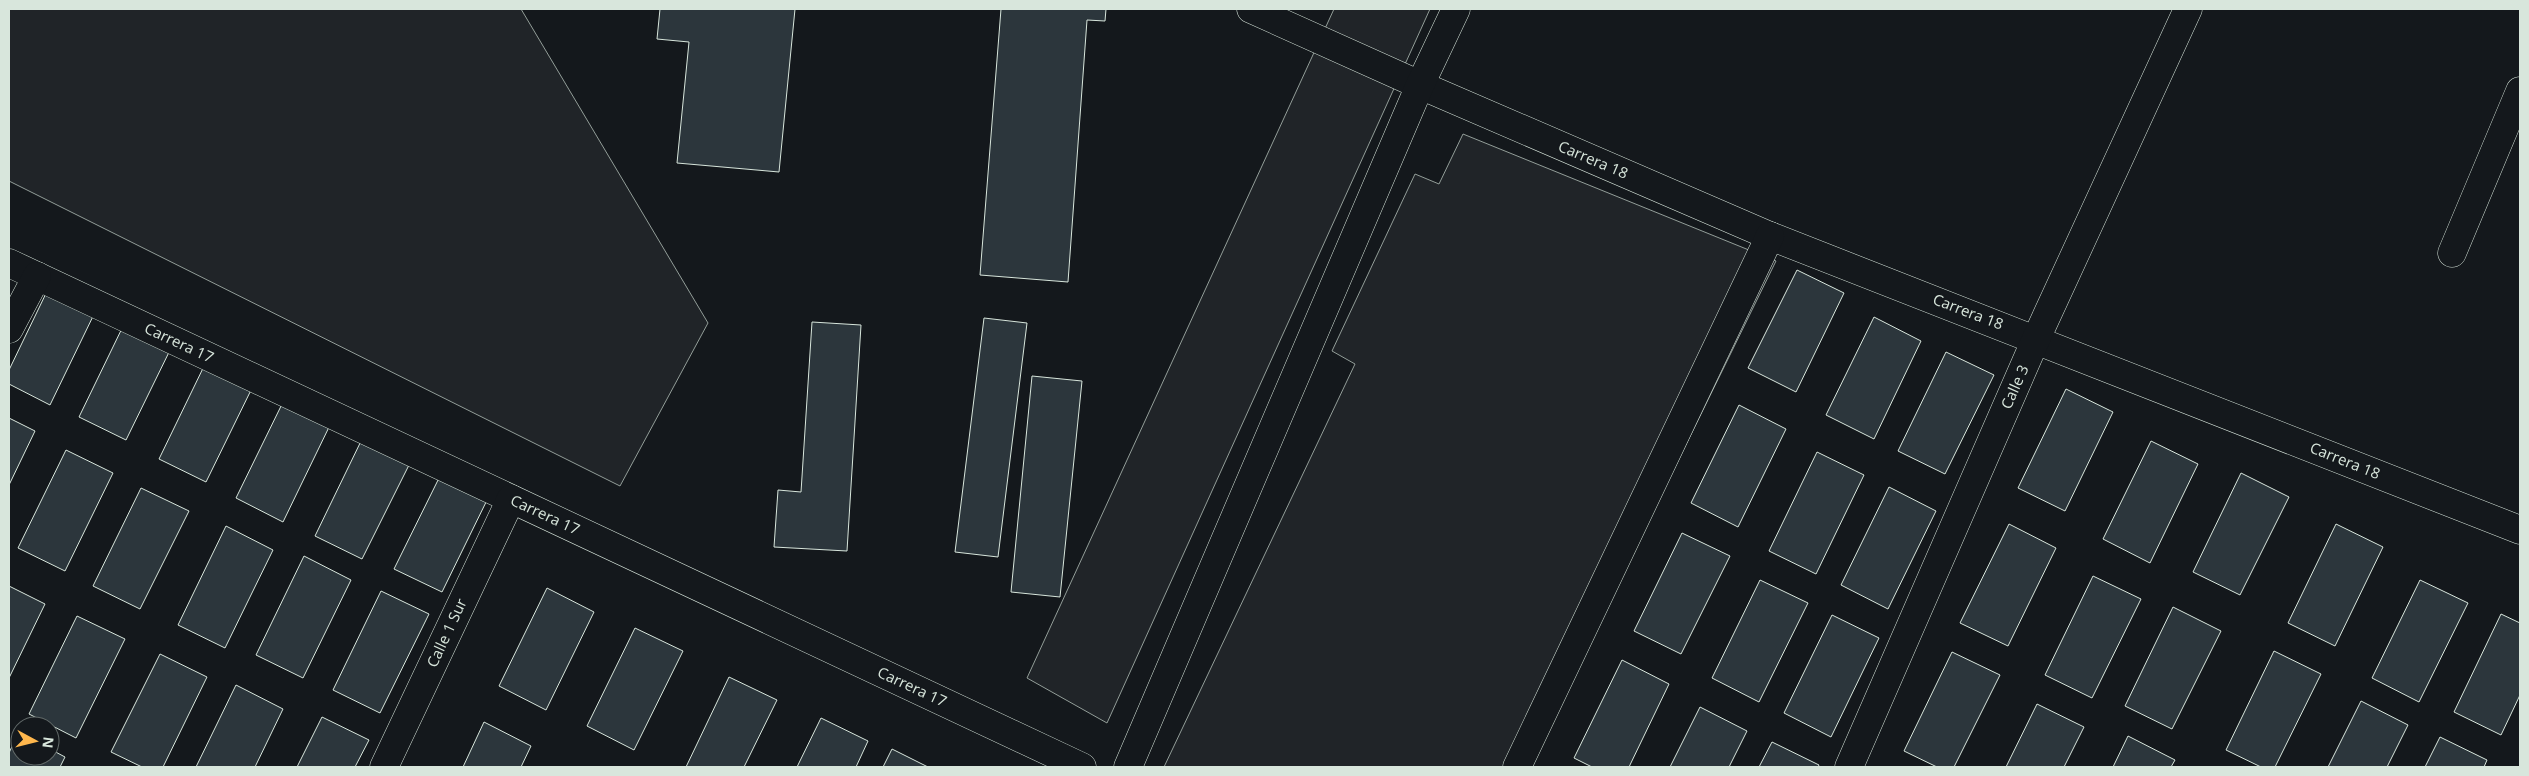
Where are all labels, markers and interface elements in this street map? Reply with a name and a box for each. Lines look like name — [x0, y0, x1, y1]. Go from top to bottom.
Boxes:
street label: Carrera 18 — [1555, 135, 1631, 183]
street label: Carrera 18 — [1930, 288, 2006, 334]
street label: Carrera 17 — [142, 317, 217, 367]
street label: Calle 3 — [1996, 361, 2033, 412]
street label: Carrera 18 — [2307, 437, 2383, 483]
street label: Carrera 17 — [508, 489, 583, 539]
street label: Calle 1 Sur — [421, 595, 471, 670]
street label: Carrera 17 — [875, 661, 950, 711]
north arrow — [10, 716, 60, 766]
text: N — [38, 736, 59, 749]

